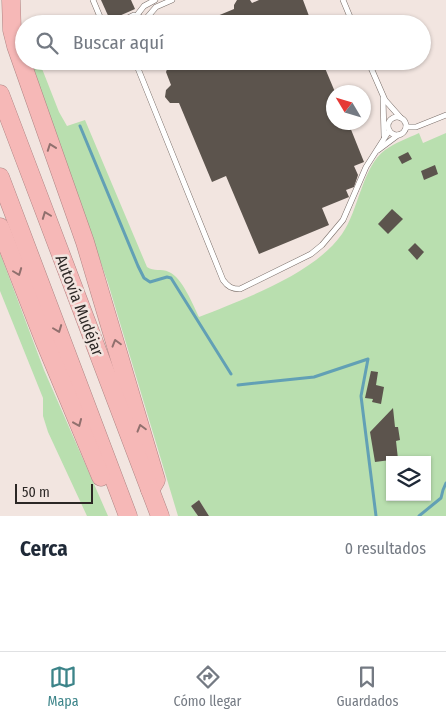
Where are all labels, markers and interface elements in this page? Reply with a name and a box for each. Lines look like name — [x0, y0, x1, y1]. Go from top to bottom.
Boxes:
search box — [15, 15, 431, 70]
icon: search — [33, 29, 61, 57]
text: Buscar aquí — [73, 31, 164, 54]
north arrow — [326, 85, 371, 130]
one-way arrow — [47, 143, 57, 152]
one-way arrow — [42, 211, 52, 220]
street label: Autovía Mudéjar — [52, 252, 108, 359]
one-way arrow — [12, 268, 22, 276]
one-way arrow — [52, 325, 62, 333]
one-way arrow — [111, 339, 121, 347]
one-way arrow — [72, 418, 83, 427]
one-way arrow — [136, 425, 146, 433]
map controls — [386, 456, 431, 501]
button: layers — [386, 456, 431, 501]
scale bar — [15, 481, 92, 504]
text: 50 m — [22, 484, 50, 501]
text: Cerca — [20, 536, 68, 562]
text: 0 resultados — [345, 539, 426, 558]
tab: Mapa — [48, 663, 79, 710]
tab: Cómo llegar — [174, 663, 241, 710]
tab: Guardados — [337, 663, 398, 710]

